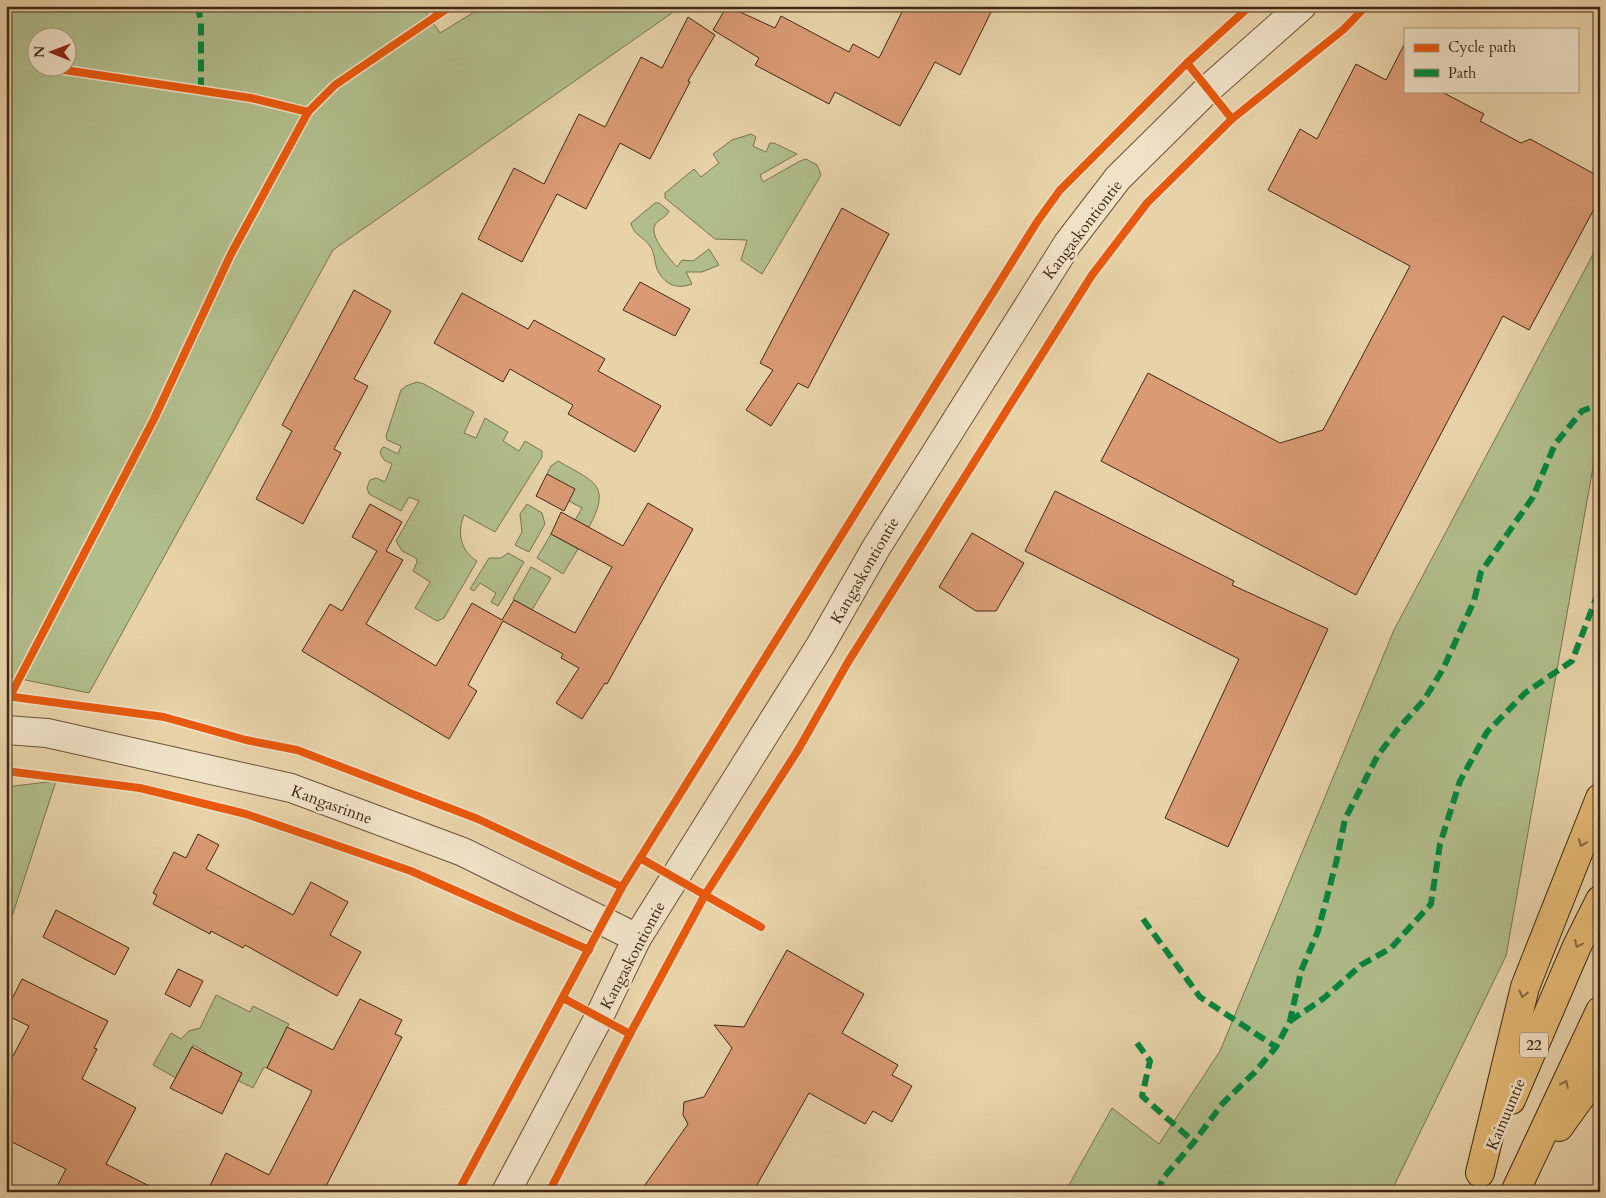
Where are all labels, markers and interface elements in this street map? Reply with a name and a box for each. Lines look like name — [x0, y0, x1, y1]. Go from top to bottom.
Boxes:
north arrow — [28, 28, 78, 78]
legend — [1404, 28, 1578, 92]
text: Cycle path — [1448, 37, 1517, 57]
text: N — [30, 46, 49, 58]
text: Path — [1448, 63, 1477, 83]
street label: Kangaskontiontie — [1038, 175, 1128, 284]
street label: Kangaskontiontie — [825, 513, 904, 628]
street label: Kangasrinne — [288, 780, 375, 830]
one-way arrow — [1578, 838, 1588, 847]
street label: Kangaskontiontie — [595, 898, 671, 1013]
one-way arrow — [1574, 938, 1584, 947]
one-way arrow — [1518, 990, 1529, 999]
road number: 22 — [1520, 1032, 1548, 1058]
street label: Kainuuntie — [1481, 1075, 1531, 1154]
one-way arrow — [1559, 1080, 1569, 1089]

